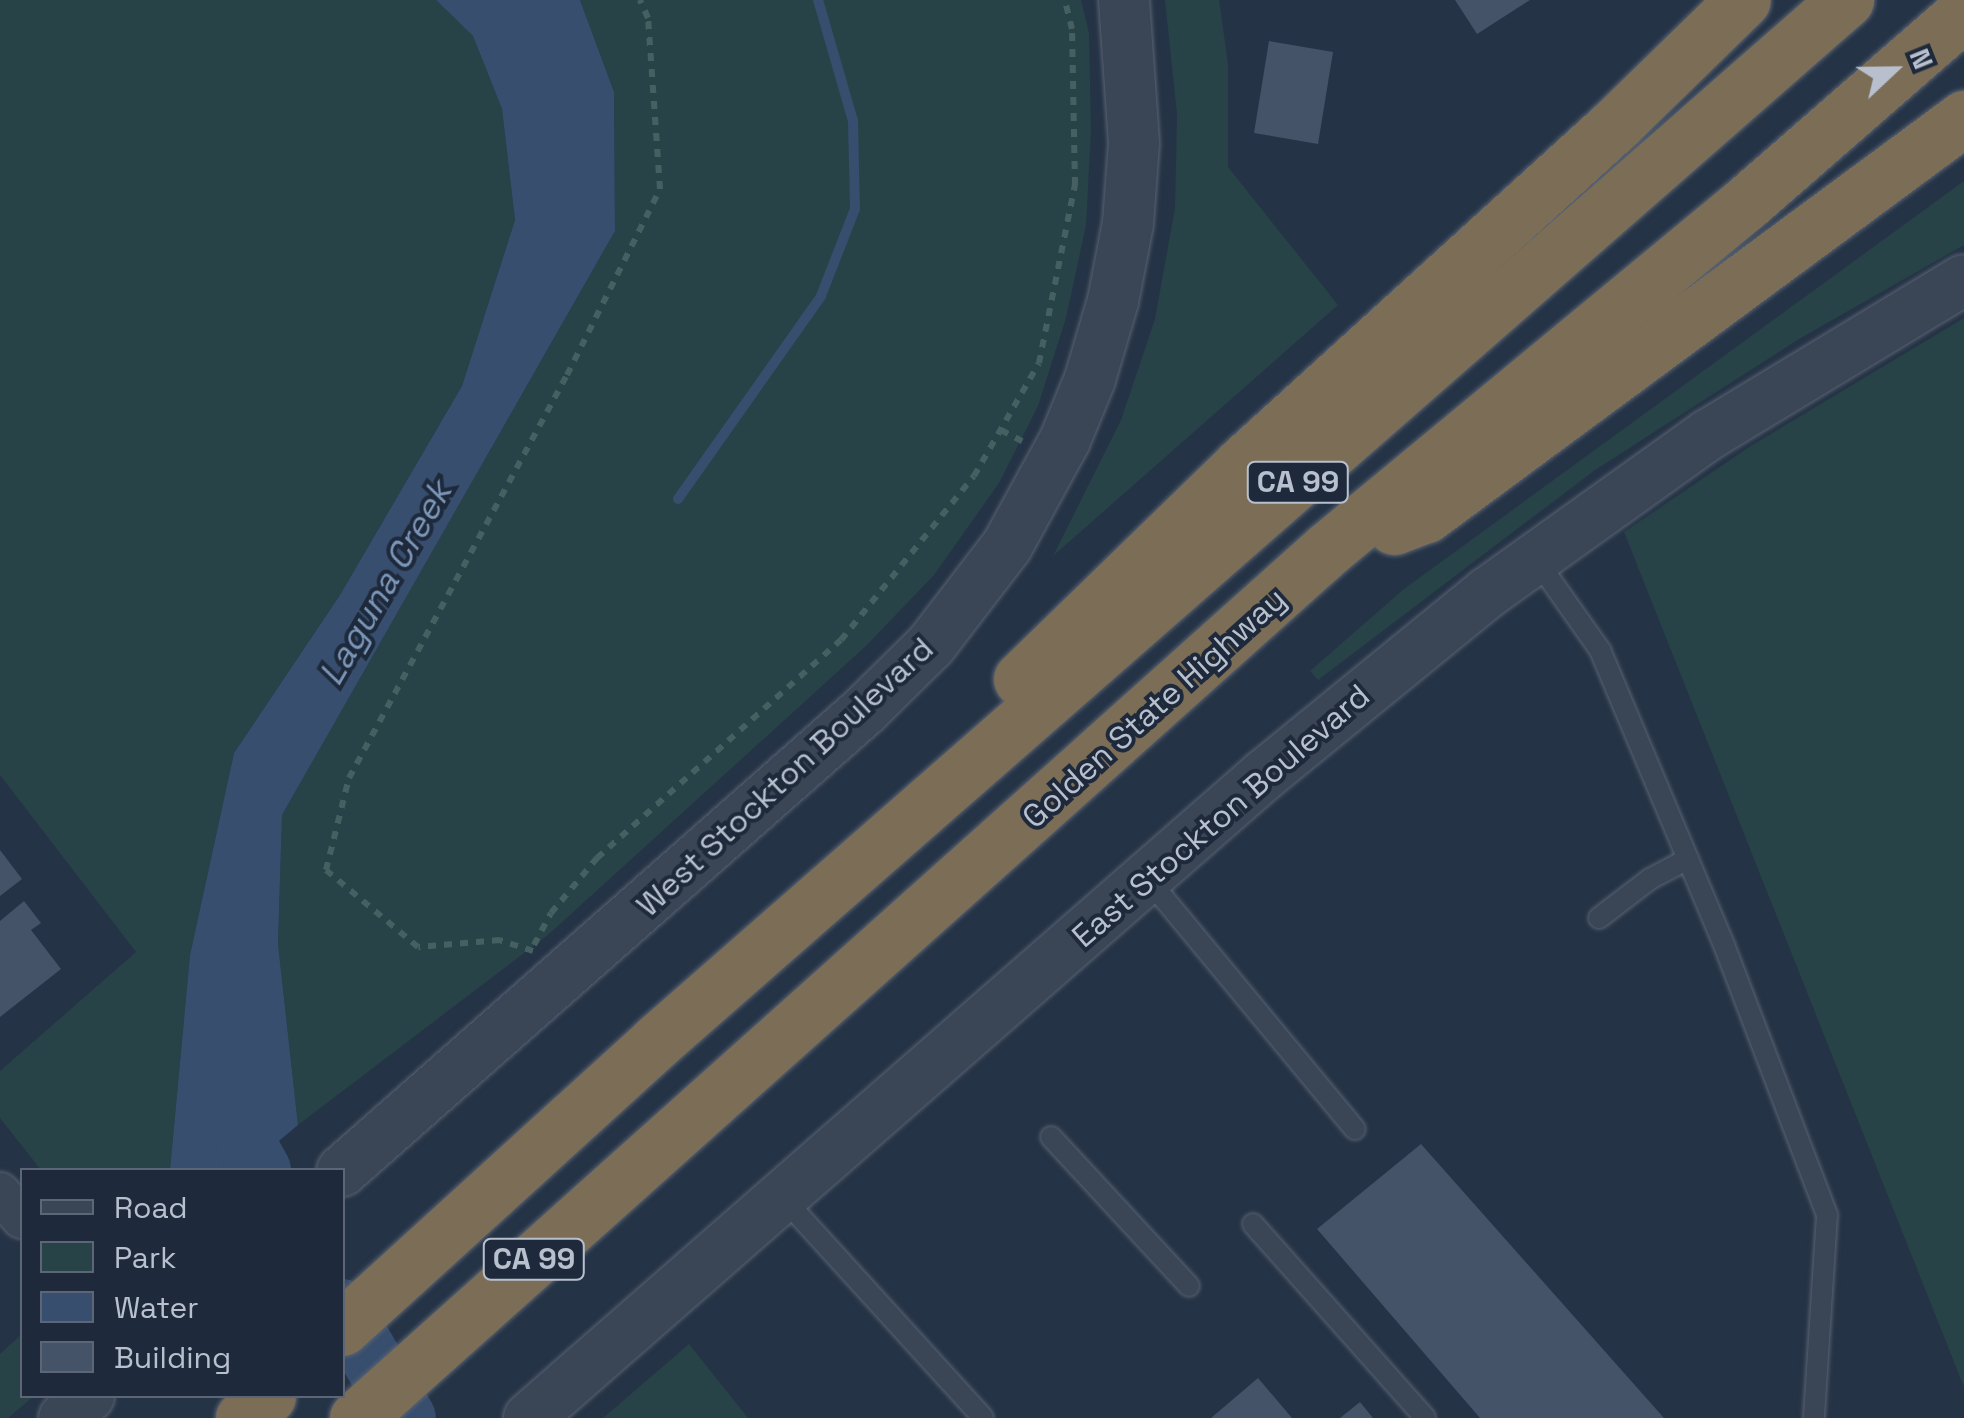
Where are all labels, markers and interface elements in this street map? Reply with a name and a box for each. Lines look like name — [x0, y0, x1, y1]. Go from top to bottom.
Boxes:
north arrow — [1844, 20, 1944, 120]
text: N — [1902, 43, 1942, 74]
road number: CA 99 — [1246, 457, 1350, 507]
water label: Laguna Creek — [310, 474, 460, 692]
street label: Golden State Highway — [1015, 580, 1293, 836]
street label: West Stockton Boulevard — [629, 629, 941, 925]
street label: East Stockton Boulevard — [1065, 676, 1377, 956]
legend — [20, 1168, 345, 1398]
text: Road — [114, 1188, 188, 1227]
road number: CA 99 — [482, 1234, 586, 1284]
text: Park — [114, 1238, 176, 1277]
text: Water — [114, 1288, 199, 1327]
text: Building — [114, 1338, 231, 1377]

